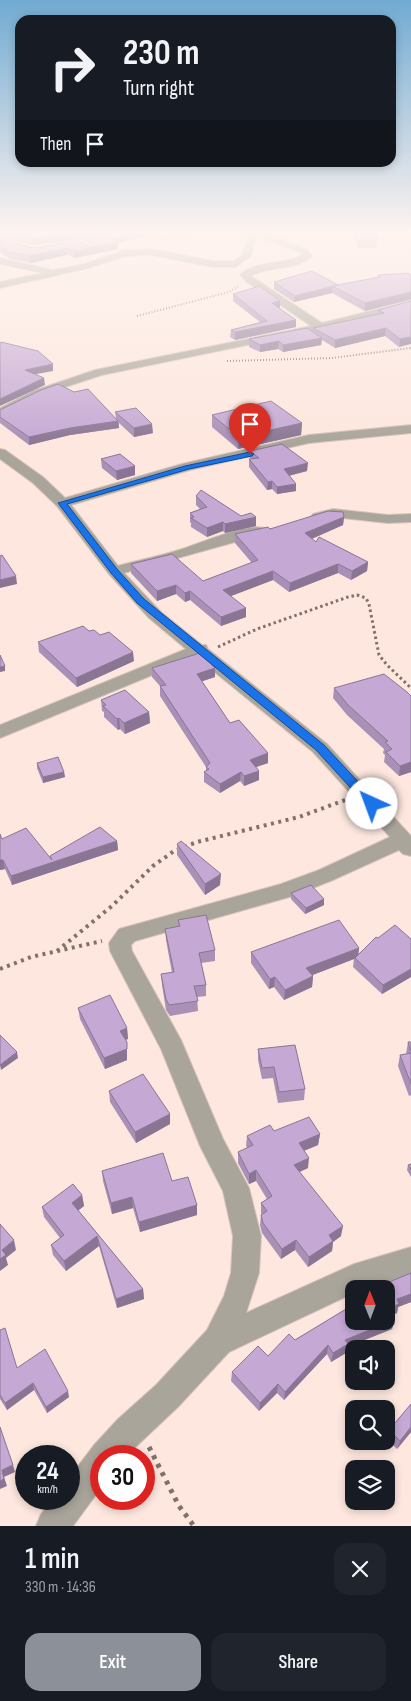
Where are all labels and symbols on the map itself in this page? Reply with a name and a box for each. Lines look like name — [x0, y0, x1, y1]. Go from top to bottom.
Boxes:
pin — [229, 403, 271, 454]
position arrow — [345, 777, 397, 829]
north arrow — [345, 1280, 395, 1330]
speed limit sign: 30 — [90, 1445, 155, 1510]

